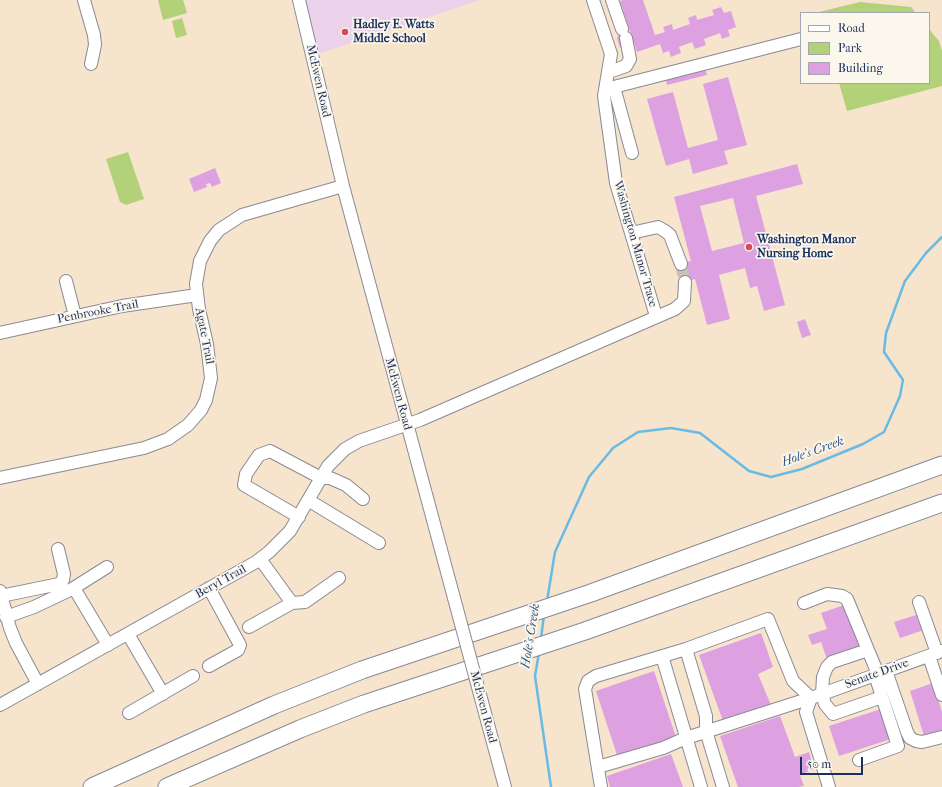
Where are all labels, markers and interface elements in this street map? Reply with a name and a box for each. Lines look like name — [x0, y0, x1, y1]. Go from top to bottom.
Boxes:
legend — [800, 12, 930, 84]
place label: Hadley E. Watts Middle School — [353, 18, 434, 46]
text: Road — [838, 21, 865, 35]
marker: Hadley E. Watts Middle School — [340, 27, 350, 37]
text: Park — [838, 41, 862, 55]
street label: McEwen Road — [303, 43, 333, 119]
text: Building — [838, 61, 883, 75]
street label: Washington Manor Trace — [610, 179, 660, 309]
place label: Washington Manor Nursing Home — [757, 233, 856, 261]
marker: Washington Manor Nursing Home — [744, 242, 754, 252]
street label: Penbrooke Trail — [56, 297, 140, 327]
street label: Agate Trail — [191, 306, 217, 366]
street label: McEwen Road — [381, 356, 415, 432]
water label: Hole's Creek — [780, 434, 846, 470]
street label: Beryl Trail — [193, 562, 249, 602]
water label: Hole's Creek — [518, 603, 544, 669]
street label: Senate Drive — [843, 656, 911, 692]
street label: McEwen Road — [466, 669, 500, 745]
scale bar — [802, 749, 865, 775]
text: 50 m — [807, 757, 831, 771]

